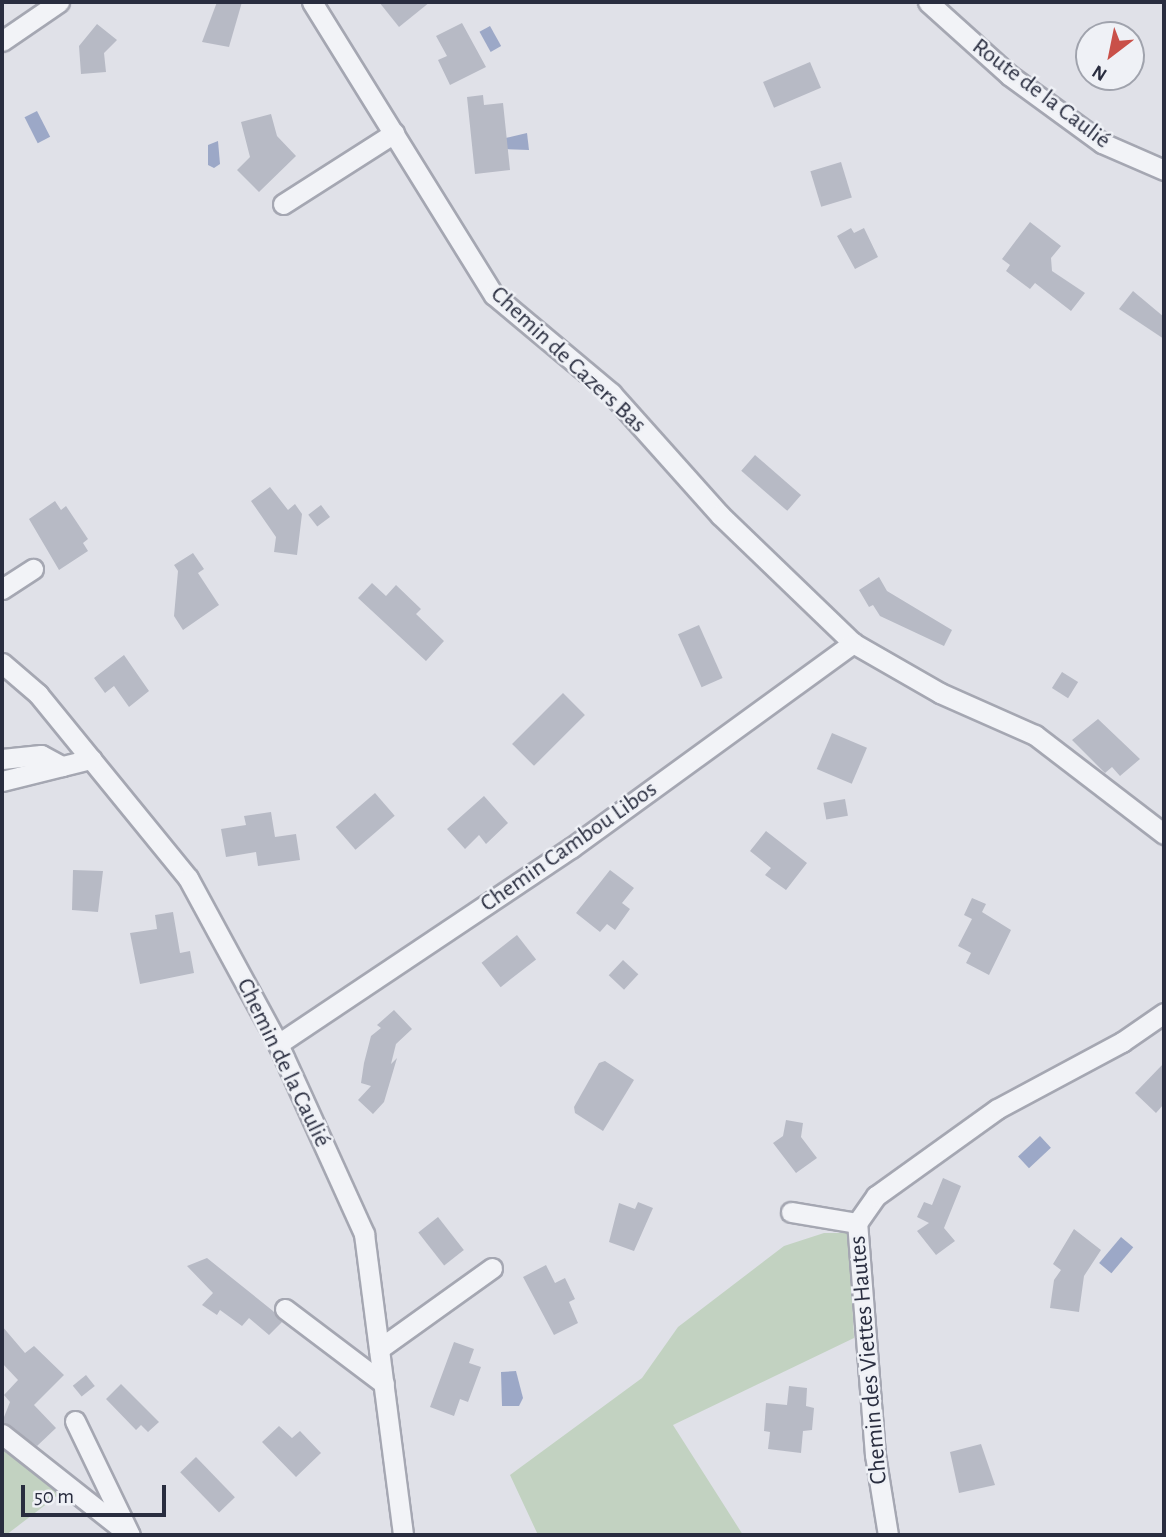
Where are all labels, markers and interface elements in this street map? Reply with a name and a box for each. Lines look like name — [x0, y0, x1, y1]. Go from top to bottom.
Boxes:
north arrow — [1075, 21, 1145, 91]
street label: Route de la Caulié — [966, 33, 1116, 155]
text: N — [1089, 61, 1110, 84]
street label: Chemin de Cazers Bas — [484, 280, 652, 440]
street label: Chemin Cambou Libos — [475, 775, 663, 919]
street label: Chemin de la Caulié — [230, 974, 336, 1152]
street label: Chemin des Viettes Hautes — [844, 1234, 894, 1486]
scale bar — [24, 1470, 170, 1514]
text: 50 m — [34, 1486, 74, 1507]

